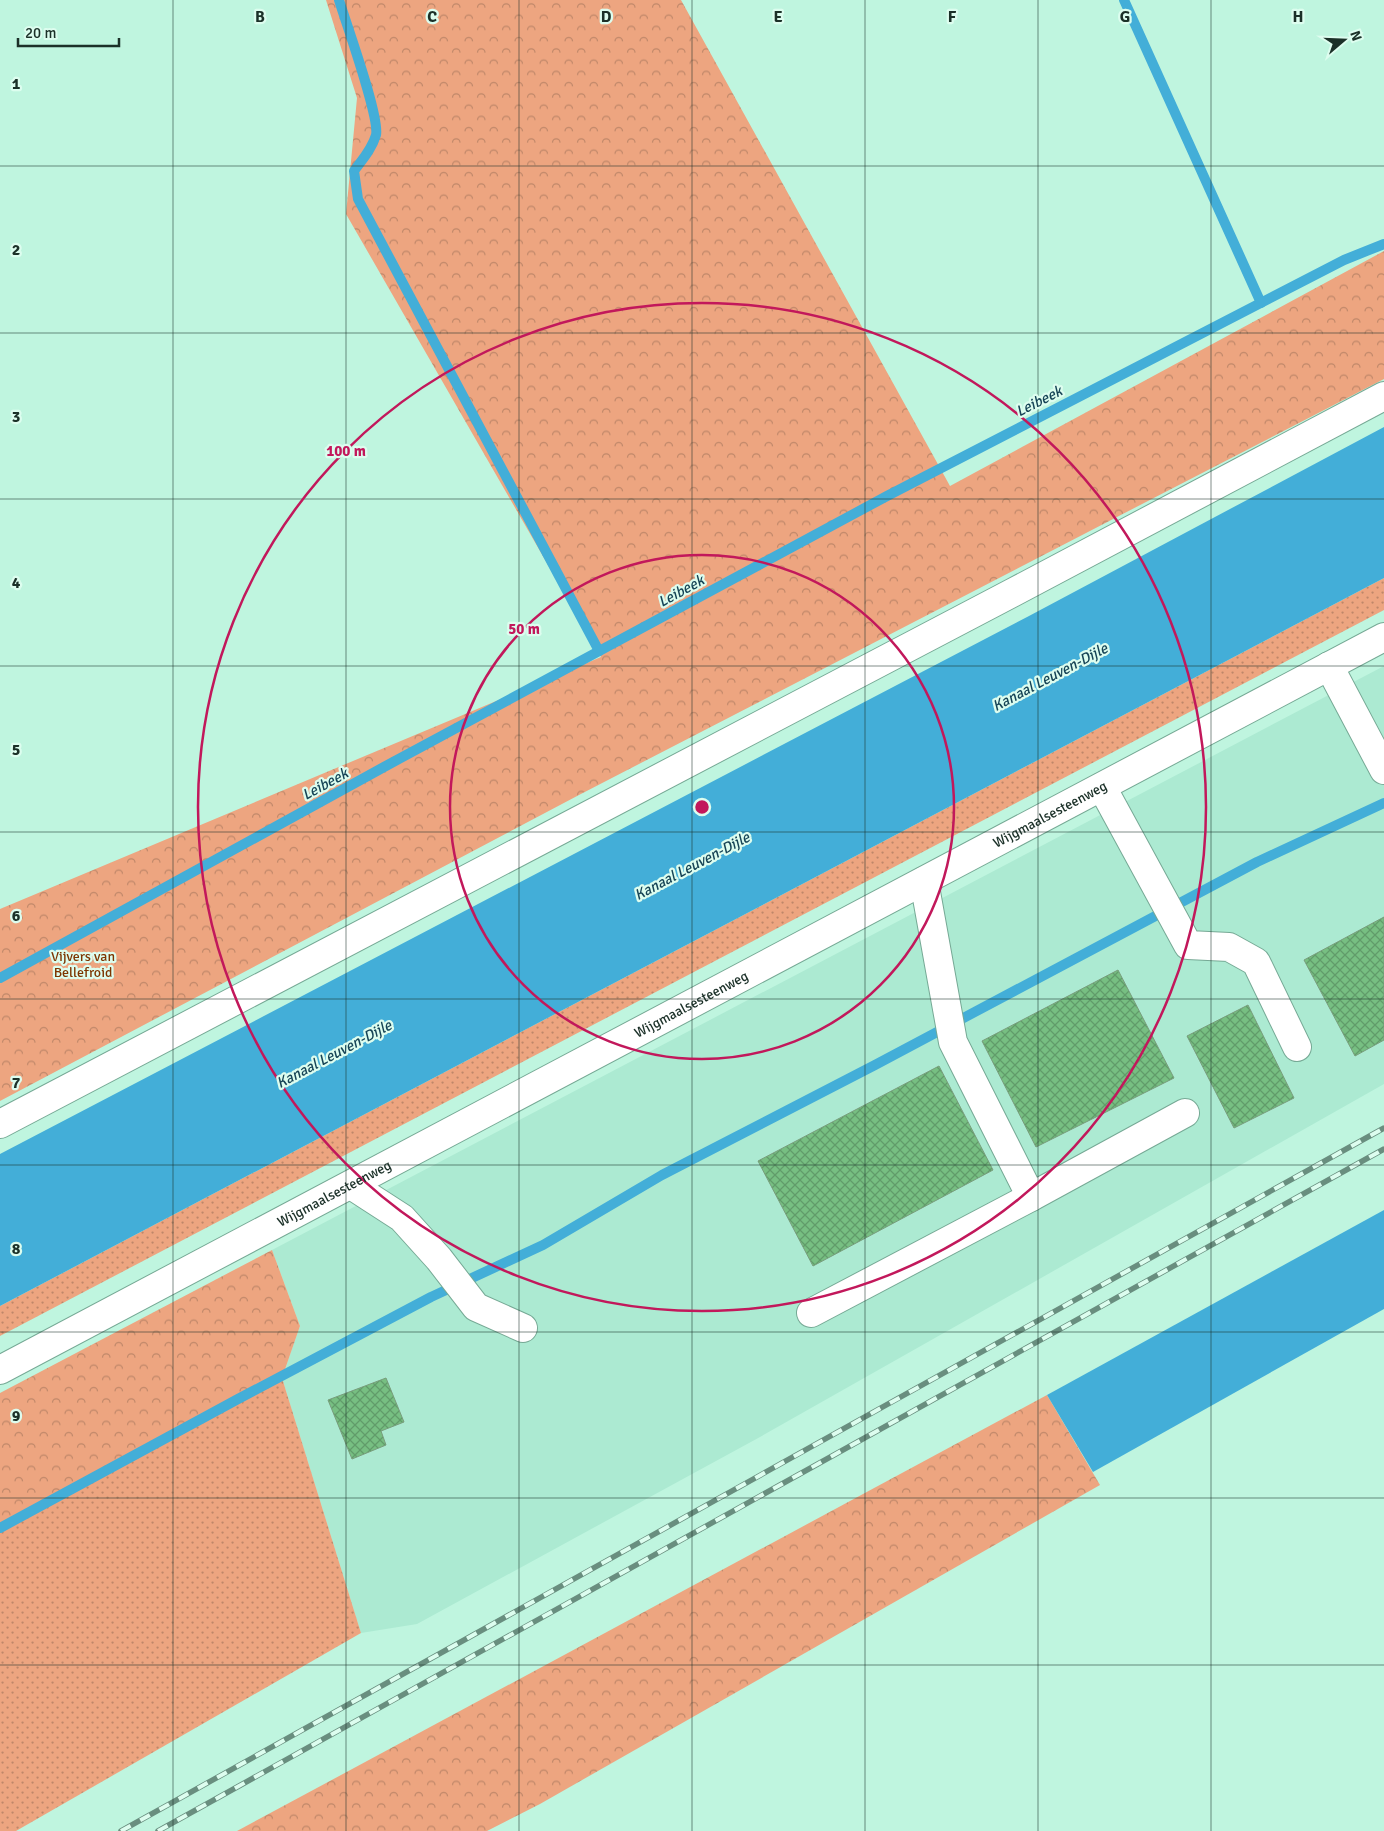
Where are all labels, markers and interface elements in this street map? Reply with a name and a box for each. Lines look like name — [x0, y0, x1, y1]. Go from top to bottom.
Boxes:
text: B — [255, 7, 265, 27]
text: C — [427, 7, 437, 27]
text: D — [601, 7, 612, 27]
text: E — [773, 7, 783, 27]
text: F — [948, 7, 957, 27]
text: G — [1120, 7, 1130, 27]
text: H — [1293, 7, 1303, 27]
scale bar — [18, 15, 119, 47]
north arrow — [1319, 15, 1369, 65]
text: 20 m — [25, 24, 56, 42]
text: N — [1346, 29, 1365, 43]
text: 1 — [12, 74, 21, 94]
text: 2 — [12, 240, 20, 260]
water label: Leibeek — [1013, 381, 1066, 420]
text: 3 — [12, 407, 20, 427]
text: 100 m — [326, 442, 366, 460]
water label: Leibeek — [655, 570, 708, 611]
text: 4 — [12, 573, 21, 593]
text: 50 m — [508, 620, 540, 638]
water label: Kanaal Leuven-Dijle — [989, 638, 1112, 715]
text: 5 — [12, 740, 20, 760]
water label: Leibeek — [299, 763, 352, 804]
street label: Wijgmaalsesteenweg — [990, 777, 1110, 851]
centre of rings — [693, 798, 711, 816]
water label: Kanaal Leuven-Dijle — [631, 827, 754, 904]
text: 6 — [12, 906, 21, 926]
park label: Vijvers van Bellefroid — [51, 948, 115, 981]
street label: Wijgmaalsesteenweg — [631, 967, 751, 1041]
water label: Kanaal Leuven-Dijle — [273, 1015, 396, 1092]
text: 7 — [12, 1073, 21, 1093]
street label: Wijgmaalsesteenweg — [274, 1156, 394, 1230]
text: 8 — [12, 1239, 21, 1259]
text: 9 — [12, 1406, 21, 1426]

